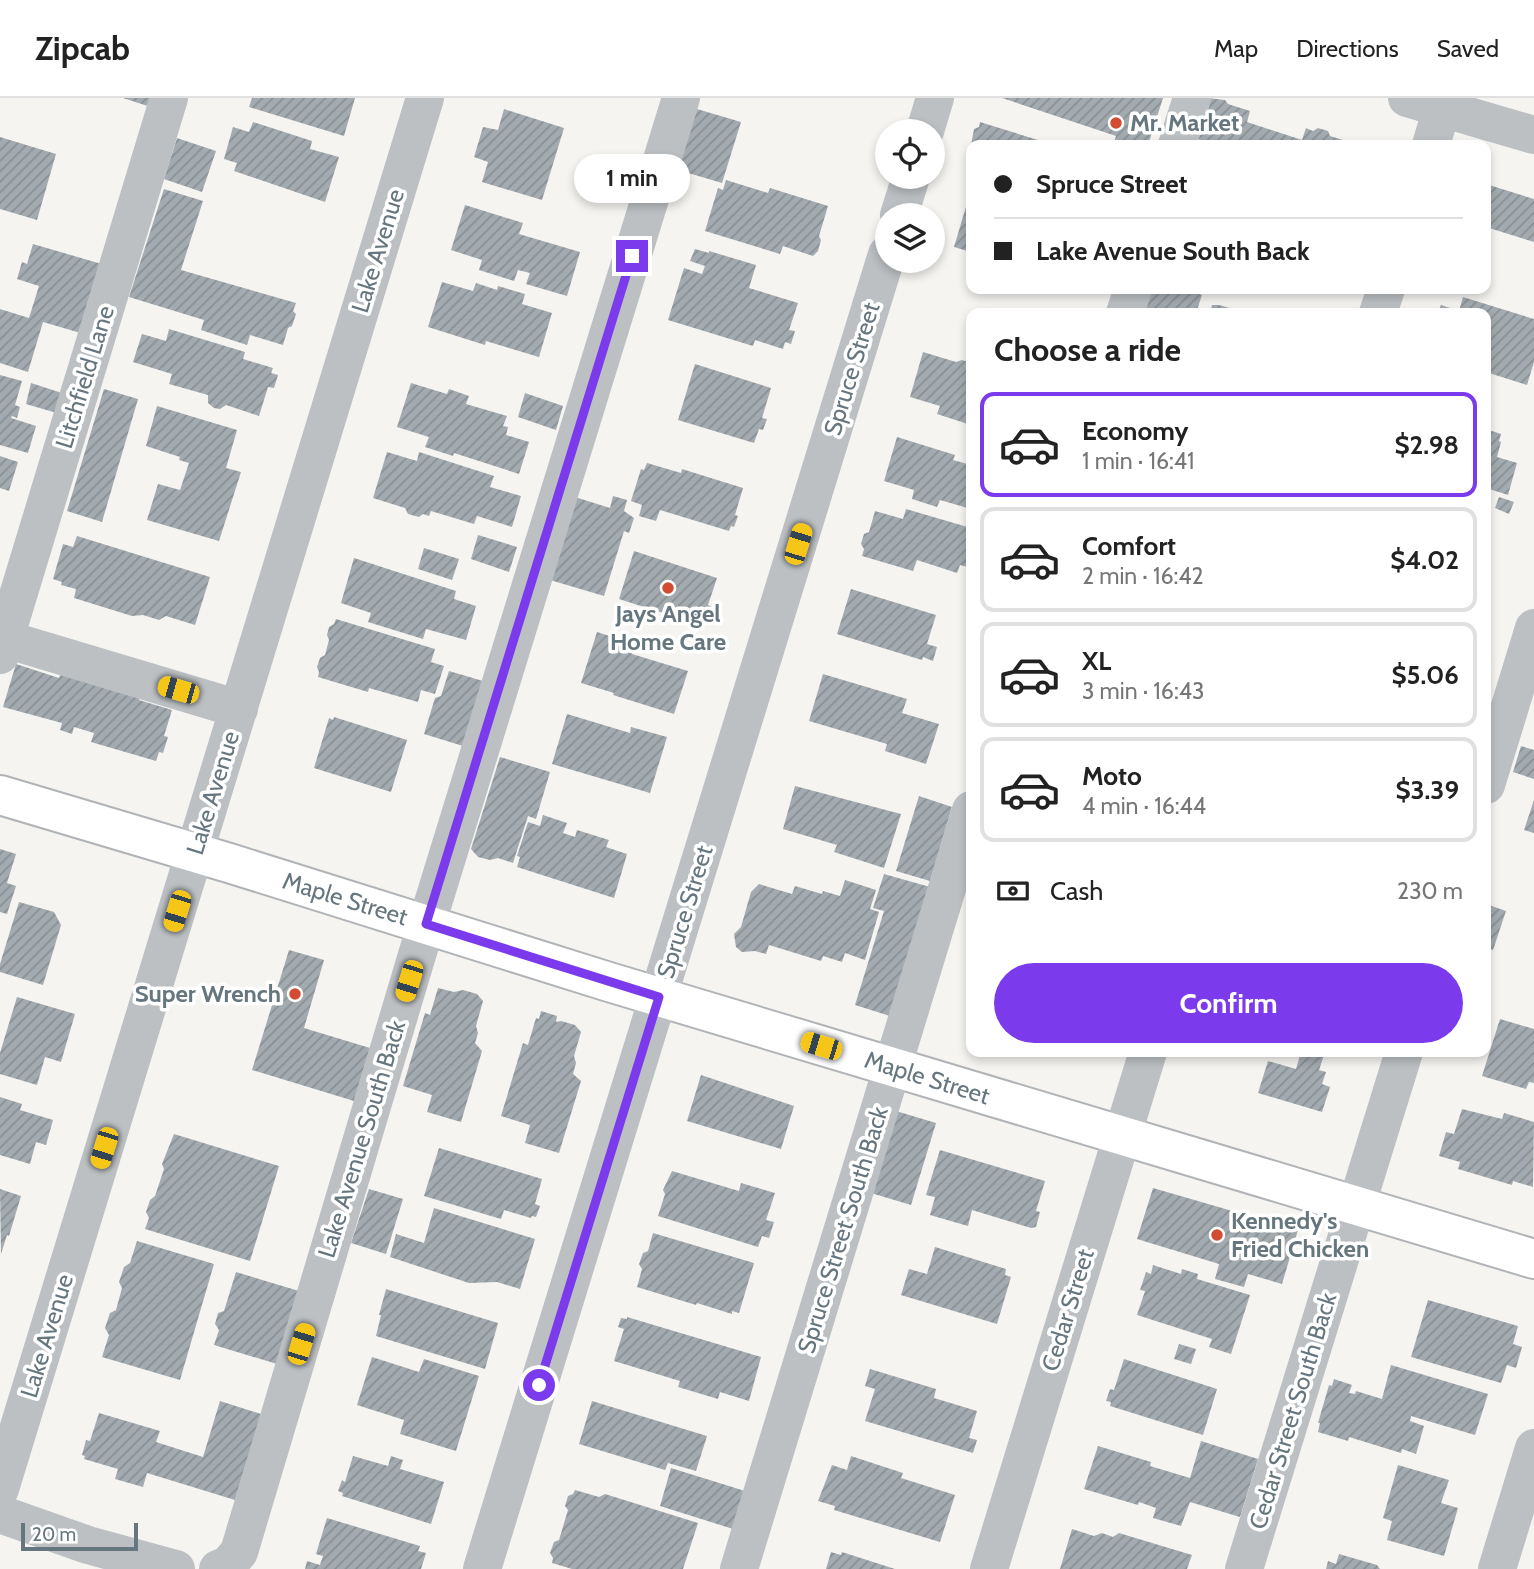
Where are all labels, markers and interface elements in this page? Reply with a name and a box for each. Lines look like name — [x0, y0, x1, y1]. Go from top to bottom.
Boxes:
text: Zipcab — [35, 28, 130, 68]
text: Map — [1214, 34, 1258, 63]
text: Directions — [1296, 34, 1399, 63]
text: Saved — [1437, 34, 1499, 63]
place label: Mr. Market — [1130, 108, 1239, 137]
marker: Mr. Market — [1108, 115, 1124, 131]
map controls — [875, 119, 945, 273]
button: locate — [875, 119, 945, 189]
callout: 1 min — [574, 155, 690, 204]
text: 1 min — [606, 164, 658, 192]
text: Spruce Street — [1036, 168, 1187, 200]
street label: Lake Avenue — [345, 186, 410, 316]
button: layers — [875, 203, 945, 273]
text: Lake Avenue South Back — [1036, 235, 1310, 267]
route end — [616, 240, 648, 272]
street label: Spruce Street — [818, 299, 885, 439]
street label: Litchfield Lane — [49, 302, 120, 452]
text: Choose a ride — [994, 330, 1181, 369]
icon: car — [998, 413, 1061, 476]
text: Economy — [1082, 415, 1188, 447]
text: $2.98 — [1394, 429, 1459, 461]
text: 1 min · 16:41 — [1082, 447, 1195, 475]
car — [782, 521, 815, 567]
icon: car — [998, 528, 1061, 591]
text: Comfort — [1082, 530, 1176, 562]
text: $4.02 — [1390, 544, 1459, 576]
text: 2 min · 16:42 — [1082, 562, 1204, 590]
marker: Jays Angel Home Care — [660, 580, 676, 596]
place label: Jays Angel Home Care — [610, 599, 726, 656]
icon: car — [998, 643, 1061, 706]
text: XL — [1082, 645, 1111, 677]
text: $5.06 — [1391, 659, 1459, 691]
car — [155, 674, 202, 706]
text: 3 min · 16:43 — [1082, 677, 1204, 705]
street label: Lake Avenue — [180, 728, 245, 858]
icon: car — [998, 758, 1061, 821]
text: Moto — [1082, 760, 1142, 792]
text: $3.39 — [1396, 774, 1459, 806]
text: 4 min · 16:44 — [1082, 792, 1206, 820]
street label: Spruce Street — [651, 842, 718, 982]
street label: Maple Street — [279, 866, 411, 931]
icon: cash — [994, 872, 1032, 910]
text: Cash — [1050, 875, 1103, 907]
text: 230 m — [1397, 877, 1463, 905]
car — [161, 888, 194, 934]
car — [393, 958, 426, 1004]
button: Confirm — [994, 963, 1463, 1043]
place label: Super Wrench — [135, 979, 281, 1008]
marker: Super Wrench — [287, 986, 303, 1002]
street label: Lake Avenue South Back — [312, 1016, 412, 1261]
car — [798, 1030, 845, 1062]
street label: Maple Street — [861, 1045, 993, 1110]
street label: Spruce Street South Back — [791, 1103, 894, 1357]
car — [88, 1125, 121, 1171]
place label: Kennedy's Fried Chicken — [1231, 1206, 1369, 1263]
marker: Kennedy's Fried Chicken — [1209, 1227, 1225, 1243]
street label: Cedar Street — [1035, 1245, 1100, 1374]
street label: Lake Avenue — [14, 1271, 79, 1401]
street label: Cedar Street South Back — [1243, 1289, 1342, 1532]
car — [285, 1321, 318, 1367]
route start — [523, 1369, 555, 1401]
scale bar — [21, 1520, 138, 1552]
text: 20 m — [32, 1523, 76, 1546]

